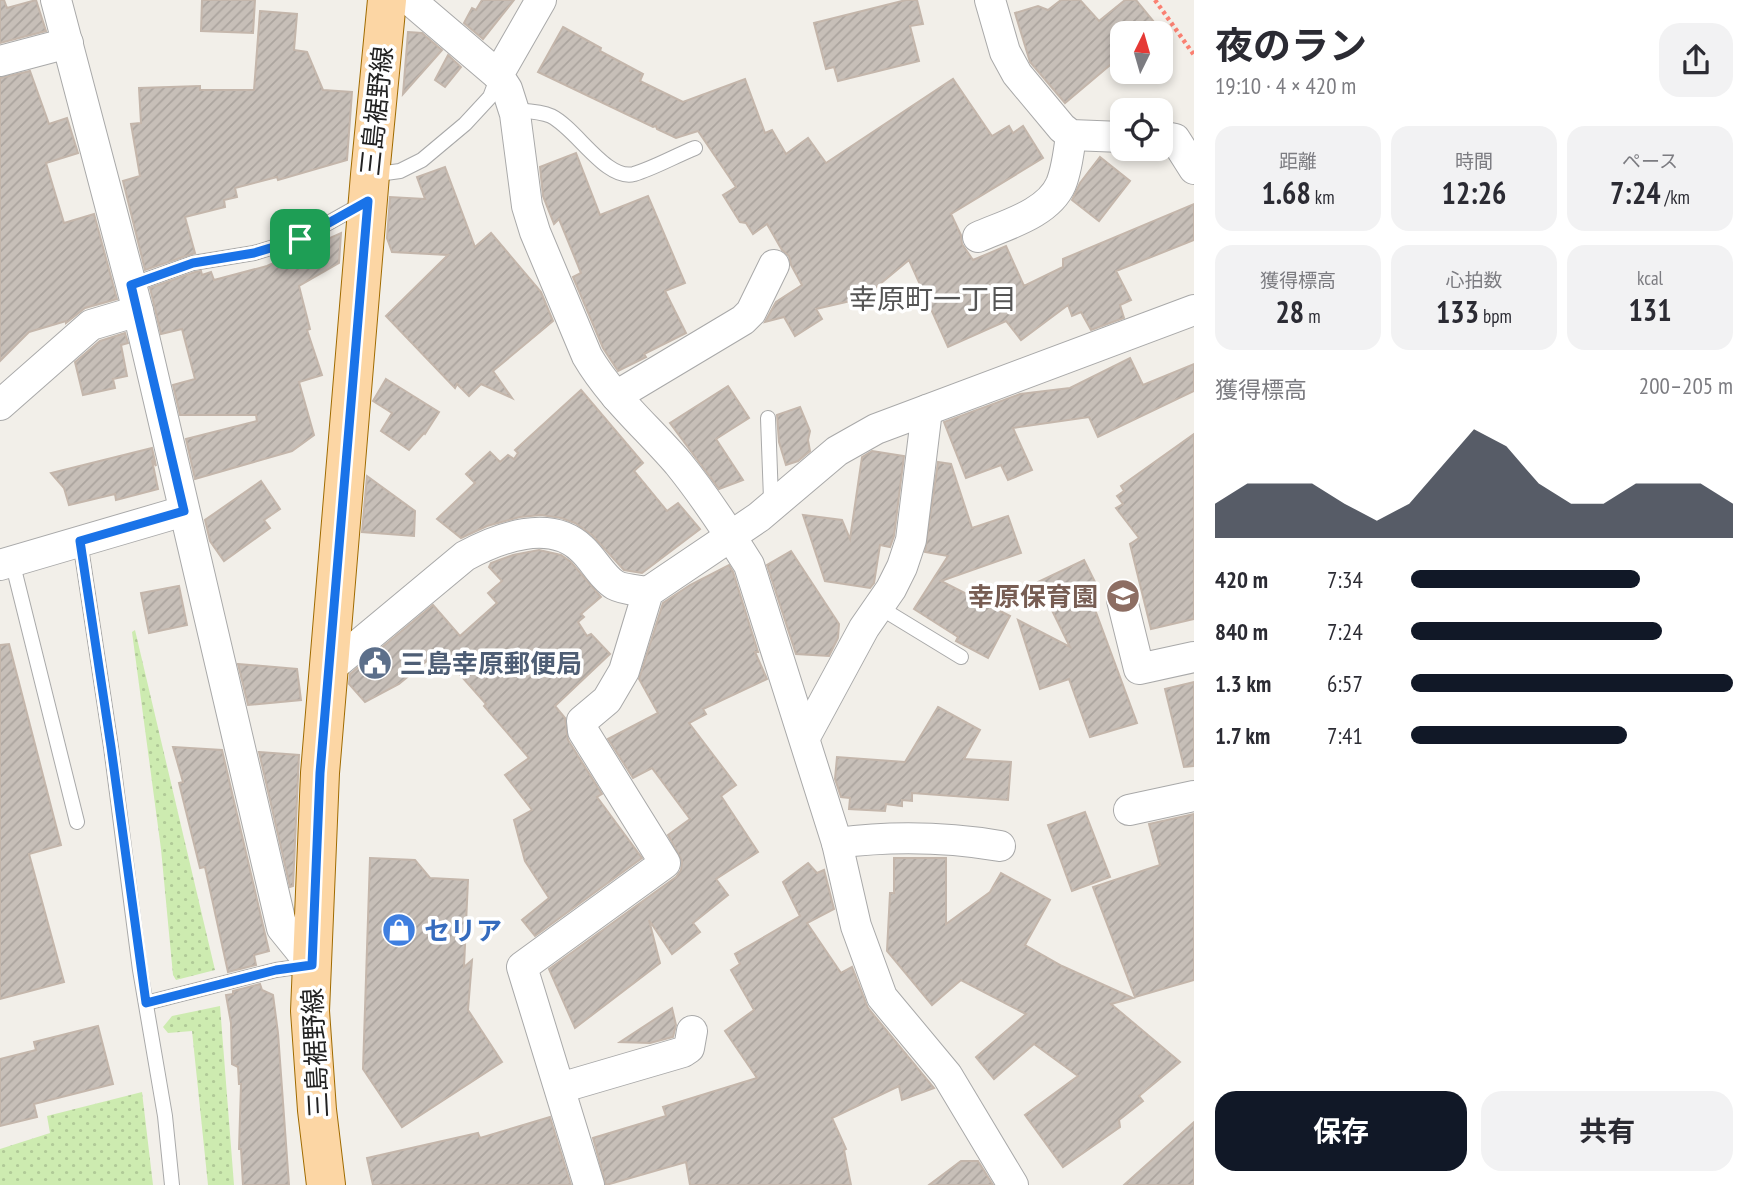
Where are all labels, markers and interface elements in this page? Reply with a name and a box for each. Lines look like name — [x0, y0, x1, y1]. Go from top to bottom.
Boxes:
text: 夜のラン — [1215, 20, 1367, 69]
north arrow — [1110, 21, 1172, 84]
map controls — [1110, 21, 1173, 161]
button: share — [1659, 23, 1733, 97]
street label: 三島裾野線 — [353, 45, 399, 177]
text: 19:10 · 4 × 420 m — [1215, 71, 1356, 100]
button: locate — [1110, 98, 1173, 161]
text: 距離 — [1279, 149, 1317, 173]
text: 時間 — [1455, 149, 1493, 173]
text: ペース — [1622, 149, 1678, 173]
text: 1.68 — [1261, 173, 1311, 212]
text: 12:26 — [1442, 173, 1506, 212]
text: 7:24 — [1610, 173, 1661, 212]
text: km — [1311, 185, 1335, 209]
text: /km — [1661, 185, 1690, 209]
pin — [270, 209, 330, 269]
icon: arrive — [281, 220, 319, 258]
text: kcal — [1637, 266, 1663, 290]
text: 獲得標高 — [1260, 268, 1336, 292]
text: 心拍数 — [1445, 268, 1503, 292]
district label: 幸原町一丁目 — [849, 280, 1017, 317]
text: 131 — [1628, 290, 1672, 329]
text: 28 — [1275, 292, 1304, 331]
text: 133 — [1436, 292, 1479, 331]
text: m — [1304, 304, 1321, 328]
text: bpm — [1479, 304, 1512, 328]
text: 200–205 m — [1639, 371, 1733, 400]
text: 獲得標高 — [1215, 375, 1307, 404]
text: 420 m — [1215, 565, 1268, 594]
text: 7:34 — [1327, 565, 1363, 594]
school or university icon: 幸原保育園 — [1104, 577, 1142, 615]
place label: 幸原保育園 — [968, 580, 1098, 613]
text: 840 m — [1215, 617, 1268, 646]
text: 7:24 — [1327, 617, 1363, 646]
public building icon: 三島幸原郵便局 — [356, 644, 394, 682]
place label: 三島幸原郵便局 — [400, 647, 582, 680]
text: 1.3 km — [1215, 669, 1271, 698]
text: 6:57 — [1327, 669, 1363, 698]
text: 1.7 km — [1215, 721, 1270, 750]
text: 7:41 — [1327, 721, 1363, 750]
shop icon: セリア — [380, 911, 418, 949]
place label: セリア — [424, 914, 502, 947]
street label: 三島裾野線 — [295, 987, 335, 1119]
button: 保存 — [1215, 1091, 1467, 1171]
button: 共有 — [1481, 1091, 1733, 1171]

